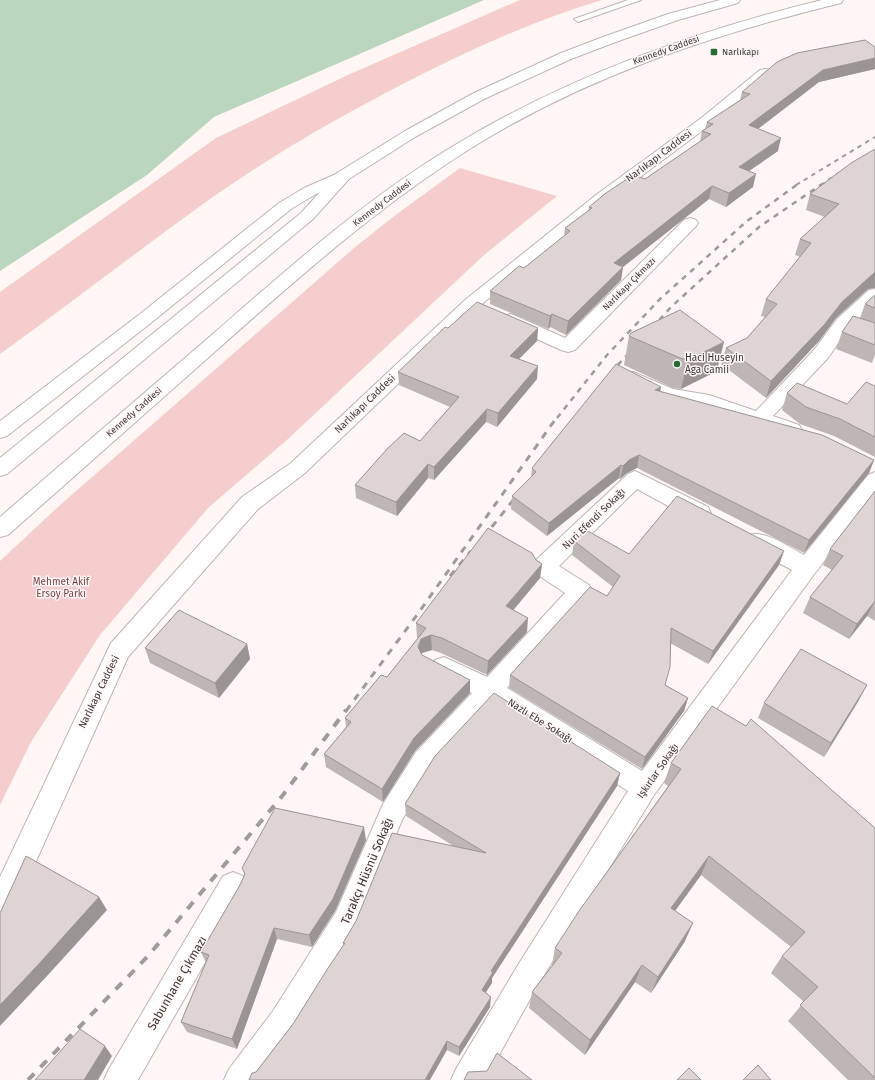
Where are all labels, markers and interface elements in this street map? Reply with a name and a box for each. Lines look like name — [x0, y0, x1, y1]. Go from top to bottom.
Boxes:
street label: Kennedy Caddesi — [631, 33, 701, 67]
marker: Narlıkapı — [709, 47, 719, 57]
place label: Narlıkapı — [722, 47, 759, 57]
street label: Narlıkapı Caddesi — [624, 127, 695, 185]
street label: Kennedy Caddesi — [351, 178, 413, 228]
street label: Narlıkapı Çıkmazı — [601, 256, 658, 313]
place label: Haci Huseyin Aga Camii — [685, 352, 744, 376]
marker: Haci Huseyin Aga Camii — [672, 359, 682, 369]
street label: Narlıkapı Caddesi — [332, 372, 398, 436]
street label: Kennedy Caddesi — [104, 385, 164, 439]
street label: Nuri Efendi Sokağı — [560, 486, 628, 552]
park label: Mehmet Akif Ersoy Parkı — [33, 576, 90, 600]
street label: Narlıkapı Caddesi — [76, 653, 122, 730]
street label: Nazlı Ebe Sokağı — [505, 696, 575, 746]
street label: Işkırlar Sokağı — [635, 741, 681, 801]
street label: Tarakçı Hüsnü Sokağı — [338, 815, 396, 927]
street label: Sabunhane Çıkmazı — [144, 934, 210, 1032]

